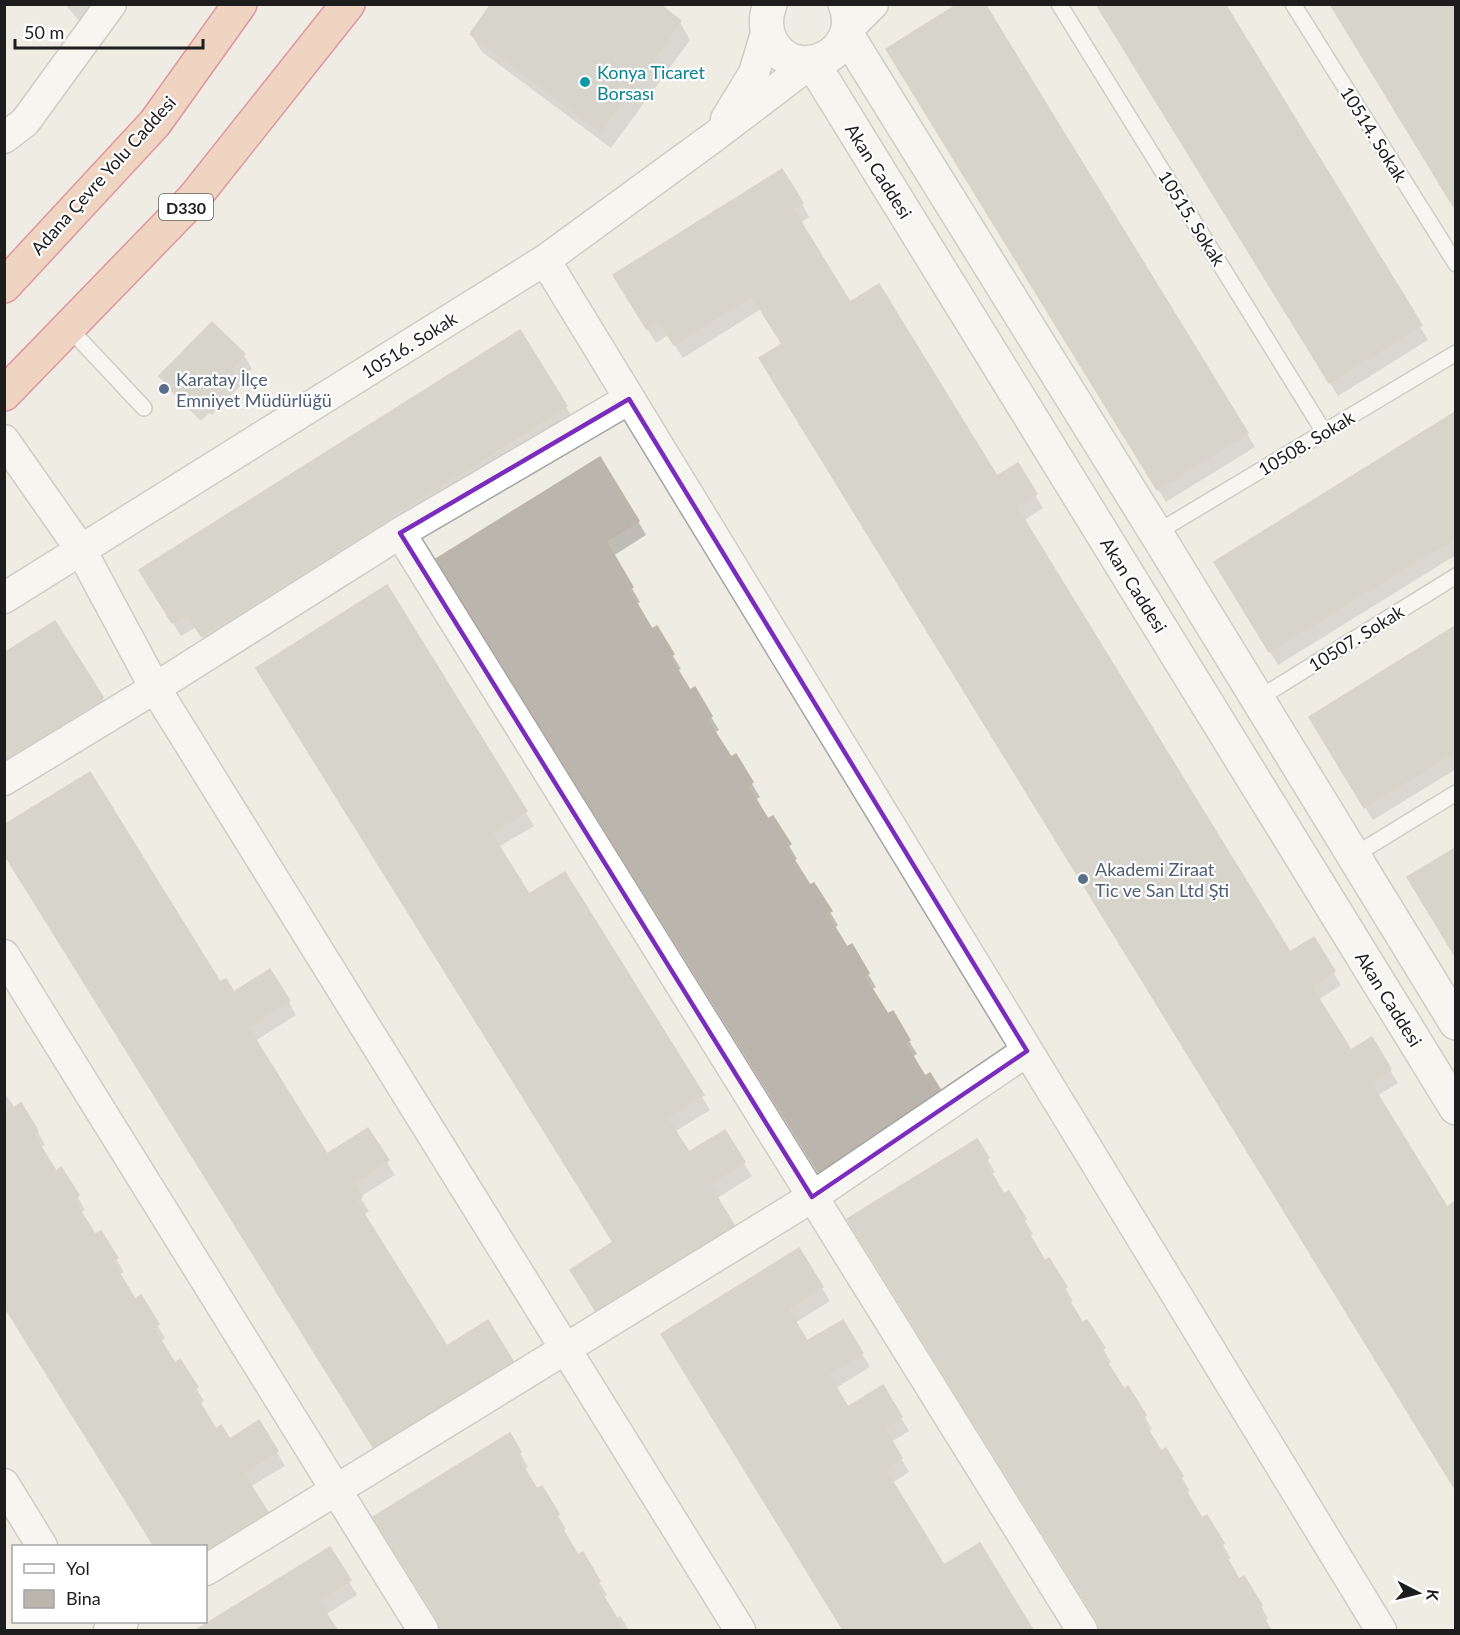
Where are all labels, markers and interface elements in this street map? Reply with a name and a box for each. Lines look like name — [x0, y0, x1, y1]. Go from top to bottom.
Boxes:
scale bar — [15, 12, 202, 50]
text: 50 m — [24, 21, 64, 43]
place label: Konya Ticaret Borsası — [597, 61, 705, 104]
marker: Konya Ticaret Borsası — [578, 75, 592, 89]
street label: 10514. Sokak — [1336, 82, 1412, 186]
street label: Adana Çevre Yolu Caddesi — [26, 91, 180, 259]
street label: Akan Caddesi — [841, 120, 917, 222]
street label: 10515. Sokak — [1154, 166, 1230, 270]
road number: D330 — [159, 194, 213, 220]
street label: 10516. Sokak — [357, 307, 461, 383]
place label: Karatay İlçe Emniyet Müdürlüğü — [176, 368, 332, 411]
marker: Karatay İlçe Emniyet Müdürlüğü — [157, 382, 171, 396]
street label: 10508. Sokak — [1254, 405, 1359, 480]
street label: Akan Caddesi — [1096, 534, 1172, 636]
street label: 10507. Sokak — [1304, 600, 1408, 676]
place label: Akademi Ziraat Tic ve San Ltd Şti — [1095, 858, 1229, 901]
marker: Akademi Ziraat Tic ve San Ltd Şti — [1076, 872, 1090, 886]
street label: Akan Caddesi — [1351, 948, 1427, 1050]
legend — [12, 1545, 207, 1623]
text: Yol — [66, 1557, 90, 1579]
north arrow — [1388, 1563, 1448, 1623]
text: Bina — [66, 1587, 101, 1609]
text: K — [1423, 1588, 1443, 1603]

